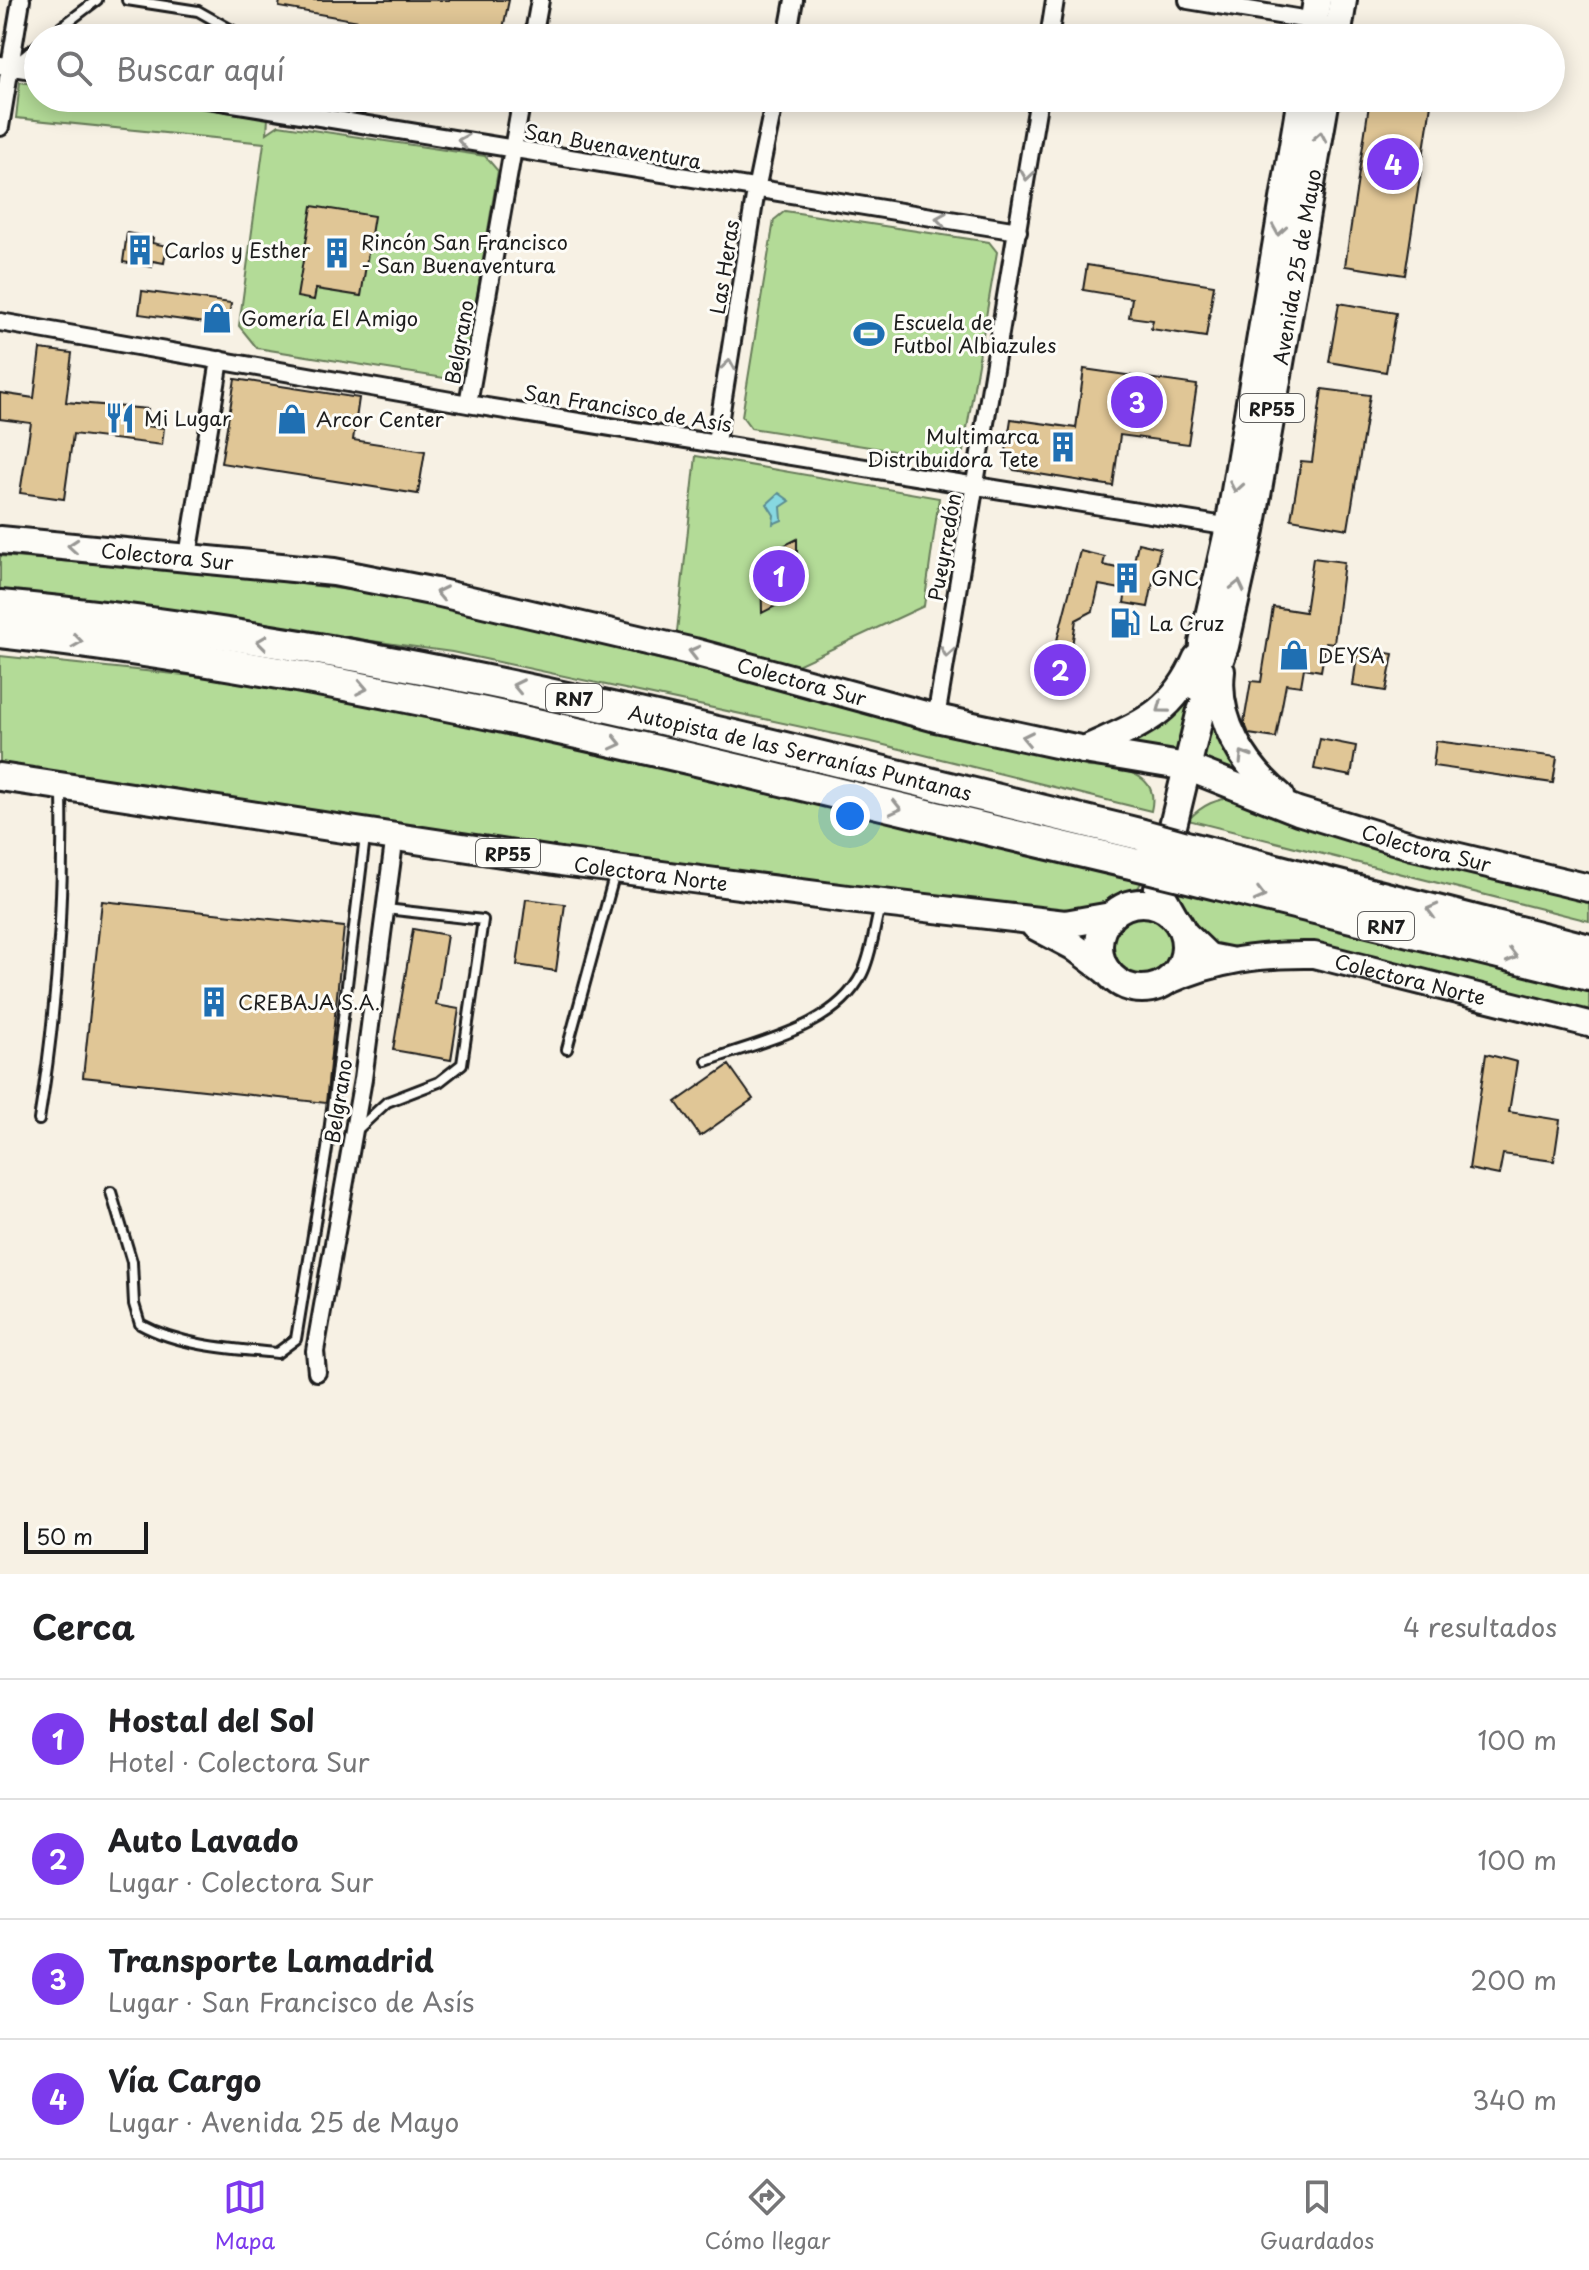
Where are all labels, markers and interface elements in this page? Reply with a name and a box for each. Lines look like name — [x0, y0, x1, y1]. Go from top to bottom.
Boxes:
search box — [24, 24, 1565, 112]
icon: search — [52, 46, 96, 90]
text: Buscar aquí — [116, 46, 285, 91]
street label: San Buenaventura — [522, 116, 704, 176]
one-way arrow — [1310, 130, 1327, 144]
one-way arrow — [456, 133, 470, 150]
pin: 4 — [1367, 134, 1419, 194]
street label: Avenida 25 de Mayo — [1265, 166, 1328, 367]
one-way arrow — [1019, 168, 1036, 182]
one-way arrow — [934, 211, 948, 228]
street label: Las Heras — [702, 218, 746, 316]
one-way arrow — [1272, 223, 1289, 237]
place label: Rincón San Francisco - San Buenaventura — [361, 227, 568, 280]
building icon: Carlos y Esther — [123, 233, 157, 267]
place label: Carlos y Esther — [164, 235, 311, 265]
building icon: Rincón San Francisco - San Buenaventura — [320, 236, 354, 270]
street label: Belgrano — [437, 297, 481, 387]
shop icon: Gomería El Amigo — [200, 301, 234, 335]
place label: Gomería El Amigo — [241, 303, 418, 333]
place label: Escuela de Futbol Albiazules — [893, 307, 1056, 360]
sports icon: Escuela de Futbol Albiazules — [852, 317, 886, 351]
one-way arrow — [719, 358, 736, 372]
pin: 3 — [1111, 372, 1163, 432]
street label: San Francisco de Asís — [522, 377, 734, 439]
road number: RP55 — [1240, 394, 1304, 422]
restaurant icon: Mi Lugar — [103, 401, 137, 435]
shop icon: Arcor Center — [275, 402, 309, 436]
place label: Mi Lugar — [144, 403, 231, 433]
place label: Arcor Center — [316, 404, 445, 434]
place label: Multimarca Distribuidora Tete — [867, 421, 1039, 474]
building icon: Multimarca Distribuidora Tete — [1046, 430, 1080, 464]
one-way arrow — [1229, 480, 1246, 493]
street label: Pueyrredón — [920, 491, 968, 603]
street label: Colectora Sur — [100, 535, 236, 577]
one-way arrow — [66, 537, 79, 554]
pin: 1 — [753, 546, 805, 606]
building icon: GNC — [1110, 561, 1144, 595]
place label: GNC — [1151, 563, 1199, 593]
one-way arrow — [1229, 579, 1246, 593]
one-way arrow — [435, 585, 449, 602]
fuel station icon: La Cruz — [1108, 606, 1142, 640]
place label: La Cruz — [1149, 608, 1224, 638]
one-way arrow — [71, 632, 84, 649]
one-way arrow — [255, 634, 269, 651]
shop icon: DEYSA — [1277, 638, 1311, 672]
pin: 2 — [1034, 640, 1086, 700]
place label: DEYSA — [1318, 640, 1385, 670]
one-way arrow — [688, 645, 702, 662]
one-way arrow — [939, 646, 956, 659]
street label: Colectora Sur — [734, 649, 870, 714]
one-way arrow — [355, 678, 368, 695]
one-way arrow — [512, 678, 526, 695]
road number: RN7 — [546, 684, 602, 712]
street label: Autopista de las Serranías Puntanas — [625, 697, 975, 808]
one-way arrow — [1157, 699, 1171, 713]
one-way arrow — [1021, 730, 1035, 747]
one-way arrow — [608, 734, 622, 751]
one-way arrow — [1238, 750, 1253, 765]
your location — [830, 796, 870, 836]
one-way arrow — [889, 799, 903, 816]
street label: Colectora Sur — [1358, 816, 1495, 879]
road number: RP55 — [476, 839, 540, 867]
street label: Colectora Norte — [572, 849, 729, 898]
one-way arrow — [1252, 885, 1266, 902]
one-way arrow — [1425, 903, 1439, 920]
road number: RN7 — [1358, 912, 1414, 940]
street label: Colectora Norte — [1332, 946, 1489, 1013]
one-way arrow — [1505, 947, 1519, 964]
building icon: CREBAJA S.A. — [197, 985, 231, 1019]
place label: CREBAJA S.A. — [238, 987, 380, 1017]
street label: Belgrano — [317, 1057, 359, 1145]
scale bar — [24, 1518, 148, 1554]
text: 50 m — [36, 1519, 93, 1552]
text: Cerca — [32, 1600, 135, 1652]
text: 4 resultados — [1403, 1607, 1557, 1646]
text: Hostal del Sol — [108, 1697, 314, 1742]
text: 1 — [52, 1720, 64, 1759]
text: 100 m — [1477, 1720, 1557, 1759]
text: Hotel · Colectora Sur — [108, 1742, 370, 1781]
text: Auto Lavado — [108, 1817, 298, 1862]
text: 2 — [49, 1840, 67, 1879]
text: 100 m — [1477, 1840, 1557, 1879]
text: Lugar · Colectora Sur — [108, 1862, 373, 1901]
text: Transporte Lamadrid — [108, 1937, 434, 1982]
text: 3 — [49, 1960, 67, 1999]
text: 200 m — [1470, 1960, 1557, 1999]
text: Lugar · San Francisco de Asís — [108, 1982, 474, 2021]
text: Vía Cargo — [108, 2057, 261, 2102]
text: 4 — [49, 2080, 67, 2119]
text: 340 m — [1472, 2080, 1557, 2119]
text: Lugar · Avenida 25 de Mayo — [108, 2102, 459, 2141]
tab: Mapa — [215, 2175, 275, 2256]
tab: Cómo llegar — [705, 2175, 830, 2256]
tab: Guardados — [1260, 2175, 1374, 2256]

